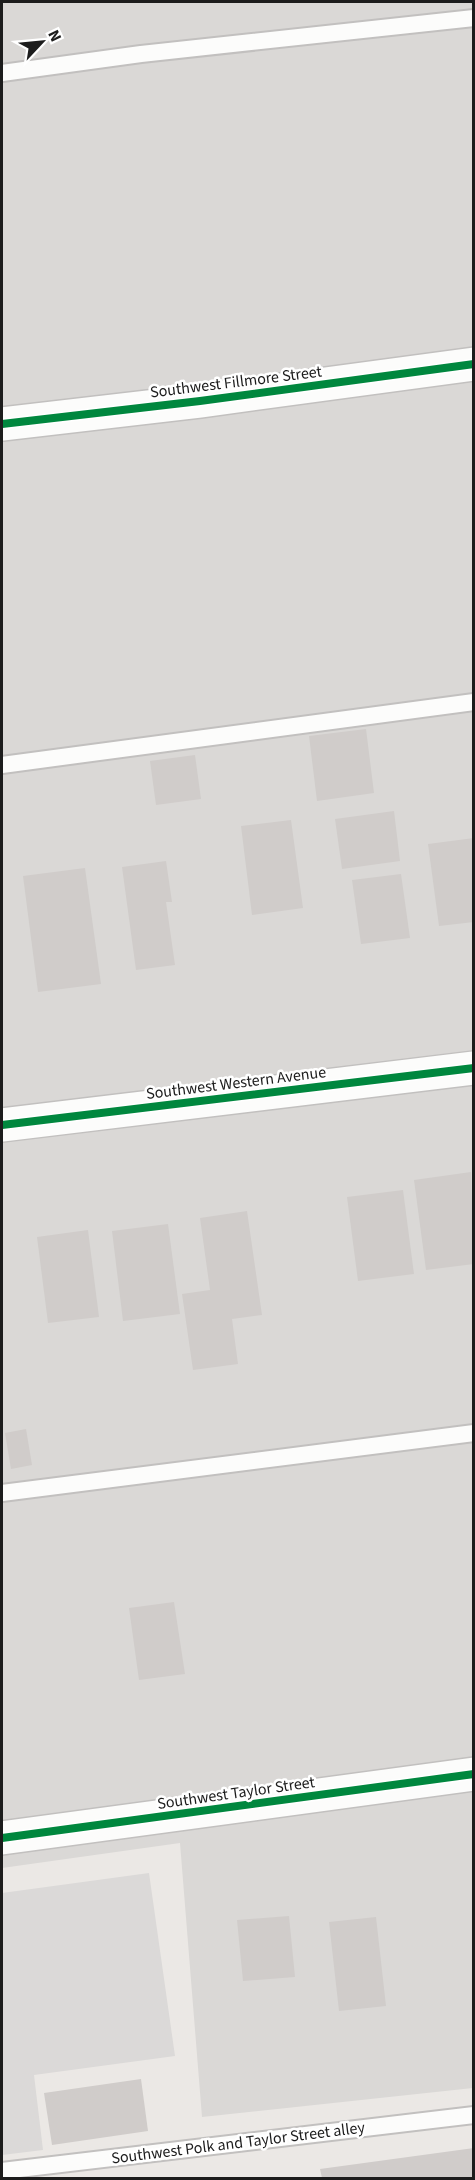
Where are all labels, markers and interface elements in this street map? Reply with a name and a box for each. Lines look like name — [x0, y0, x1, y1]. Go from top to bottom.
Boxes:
north arrow — [12, 12, 72, 72]
text: N — [42, 26, 67, 45]
street label: Southwest Fillmore Street — [149, 360, 324, 403]
street label: Southwest Western Avenue — [145, 1061, 327, 1105]
street label: Southwest Taylor Street — [156, 1771, 317, 1815]
street label: Southwest Polk and Taylor Street alley — [110, 2116, 367, 2169]

